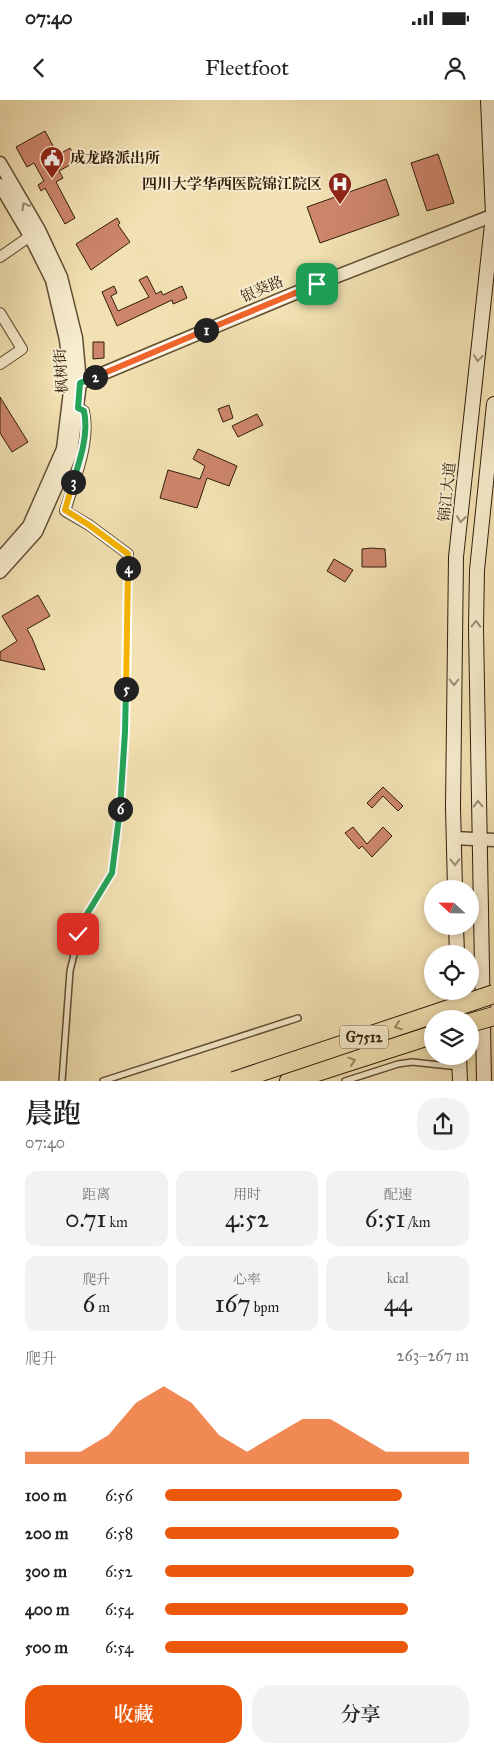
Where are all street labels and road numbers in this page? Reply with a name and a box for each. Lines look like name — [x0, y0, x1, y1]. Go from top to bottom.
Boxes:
street label: 银葵路 — [238, 272, 286, 306]
street label: 枫树街 — [51, 348, 71, 394]
street label: 锦江大道 — [435, 461, 459, 523]
road number: G7512 — [340, 1026, 388, 1049]

